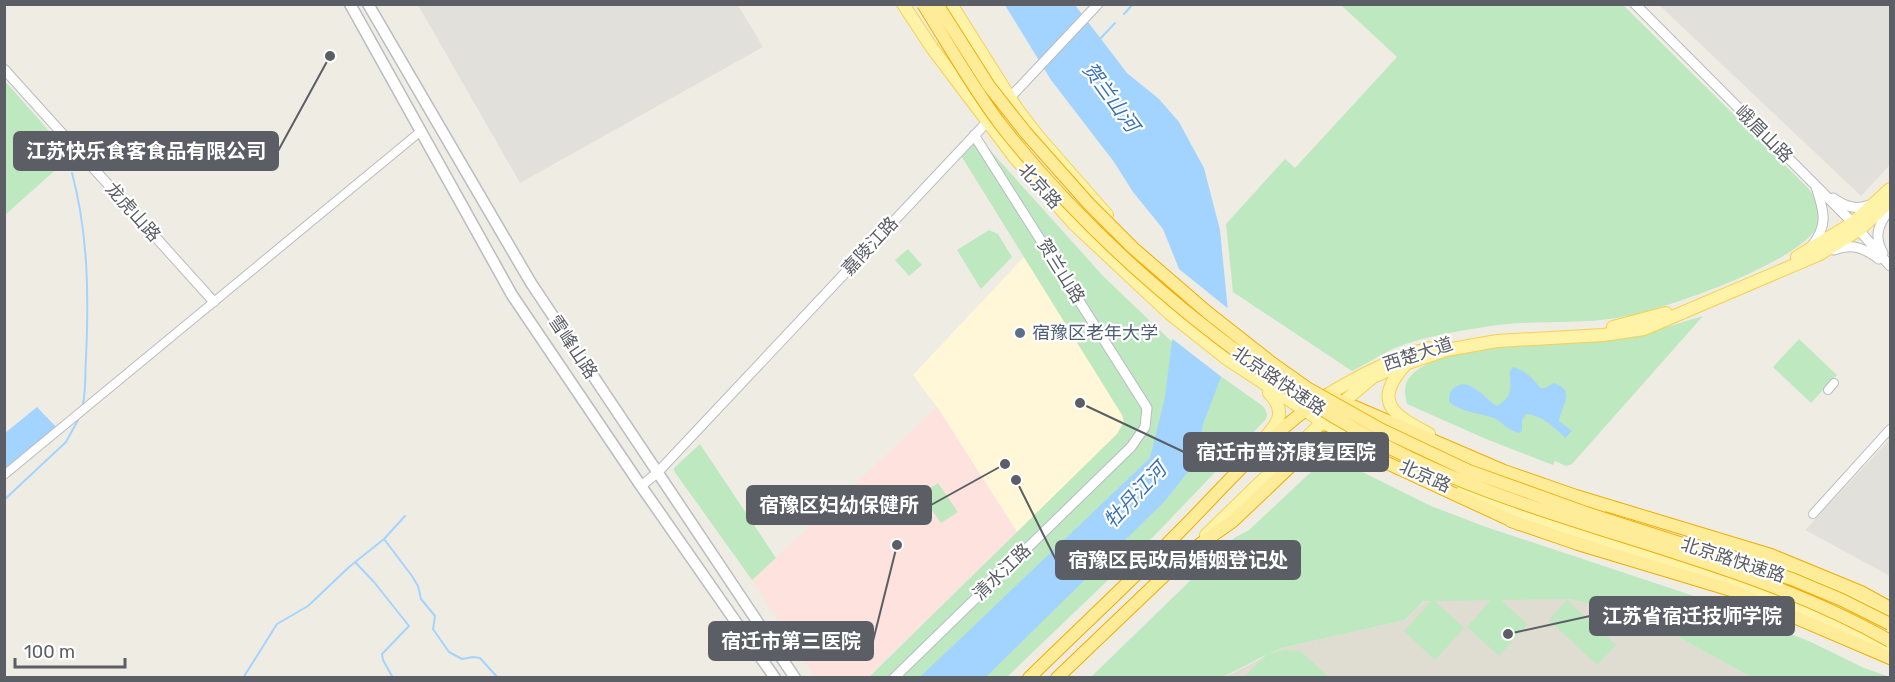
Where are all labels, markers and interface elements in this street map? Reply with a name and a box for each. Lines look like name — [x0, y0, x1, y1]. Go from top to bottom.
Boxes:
water label: 贺兰山河 — [1078, 58, 1147, 140]
street label: 峨眉山路 — [1731, 101, 1797, 167]
callout: 江苏快乐食客食品有限公司 — [14, 132, 278, 170]
text: 江苏快乐食客食品有限公司 — [26, 139, 266, 163]
street label: 北京路 — [1014, 159, 1066, 213]
street label: 龙虎山路 — [101, 178, 165, 246]
street label: 嘉陵江路 — [837, 212, 903, 280]
street label: 贺兰山路 — [1033, 235, 1089, 307]
street label: 雪峰山路 — [544, 311, 602, 383]
place label: 宿豫区老年大学 — [1032, 322, 1158, 344]
marker: 宿豫区老年大学 — [1013, 326, 1027, 340]
street label: 西楚大道 — [1380, 332, 1456, 376]
street label: 北京路快速路 — [1228, 342, 1330, 420]
callout: 宿迁市普济康复医院 — [1184, 433, 1388, 471]
text: 宿迁市普济康复医院 — [1196, 440, 1376, 464]
water label: 牡丹江河 — [1099, 455, 1174, 532]
street label: 北京路 — [1396, 455, 1454, 497]
callout: 宿豫区妇幼保健所 — [747, 486, 931, 524]
text: 宿豫区妇幼保健所 — [759, 493, 919, 517]
street label: 北京路快速路 — [1678, 533, 1788, 587]
street label: 清水江路 — [968, 539, 1036, 605]
callout: 宿豫区民政局婚姻登记处 — [1056, 541, 1300, 579]
text: 宿豫区民政局婚姻登记处 — [1068, 548, 1288, 572]
callout: 江苏省宿迁技师学院 — [1590, 597, 1794, 635]
text: 江苏省宿迁技师学院 — [1602, 604, 1782, 628]
callout: 宿迁市第三医院 — [709, 622, 873, 660]
text: 宿迁市第三医院 — [721, 629, 861, 653]
scale bar — [15, 631, 124, 669]
text: 100 m — [24, 641, 75, 663]

